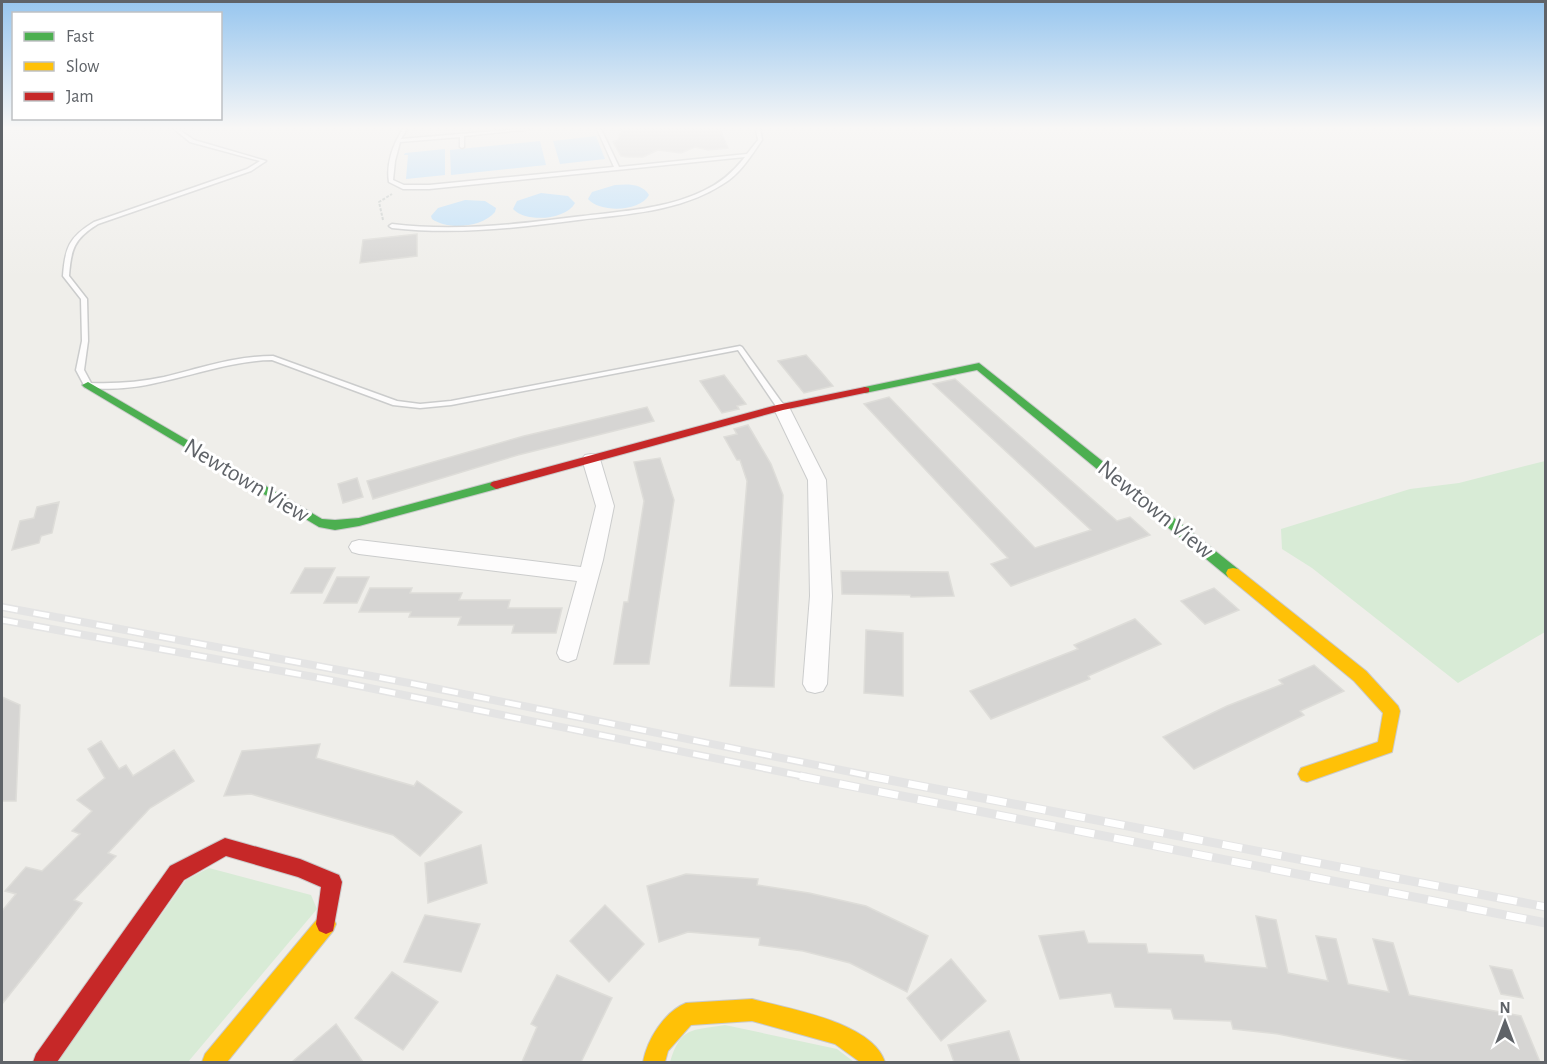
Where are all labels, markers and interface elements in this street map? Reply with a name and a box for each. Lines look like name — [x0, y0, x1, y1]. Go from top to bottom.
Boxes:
legend — [12, 12, 222, 120]
text: Fast — [66, 28, 94, 46]
text: Slow — [66, 58, 99, 76]
text: Jam — [66, 88, 94, 106]
street label: Newtown View — [180, 434, 313, 527]
street label: Newtown View — [1093, 456, 1218, 563]
north arrow — [1475, 992, 1535, 1052]
text: N — [1499, 1000, 1511, 1016]

